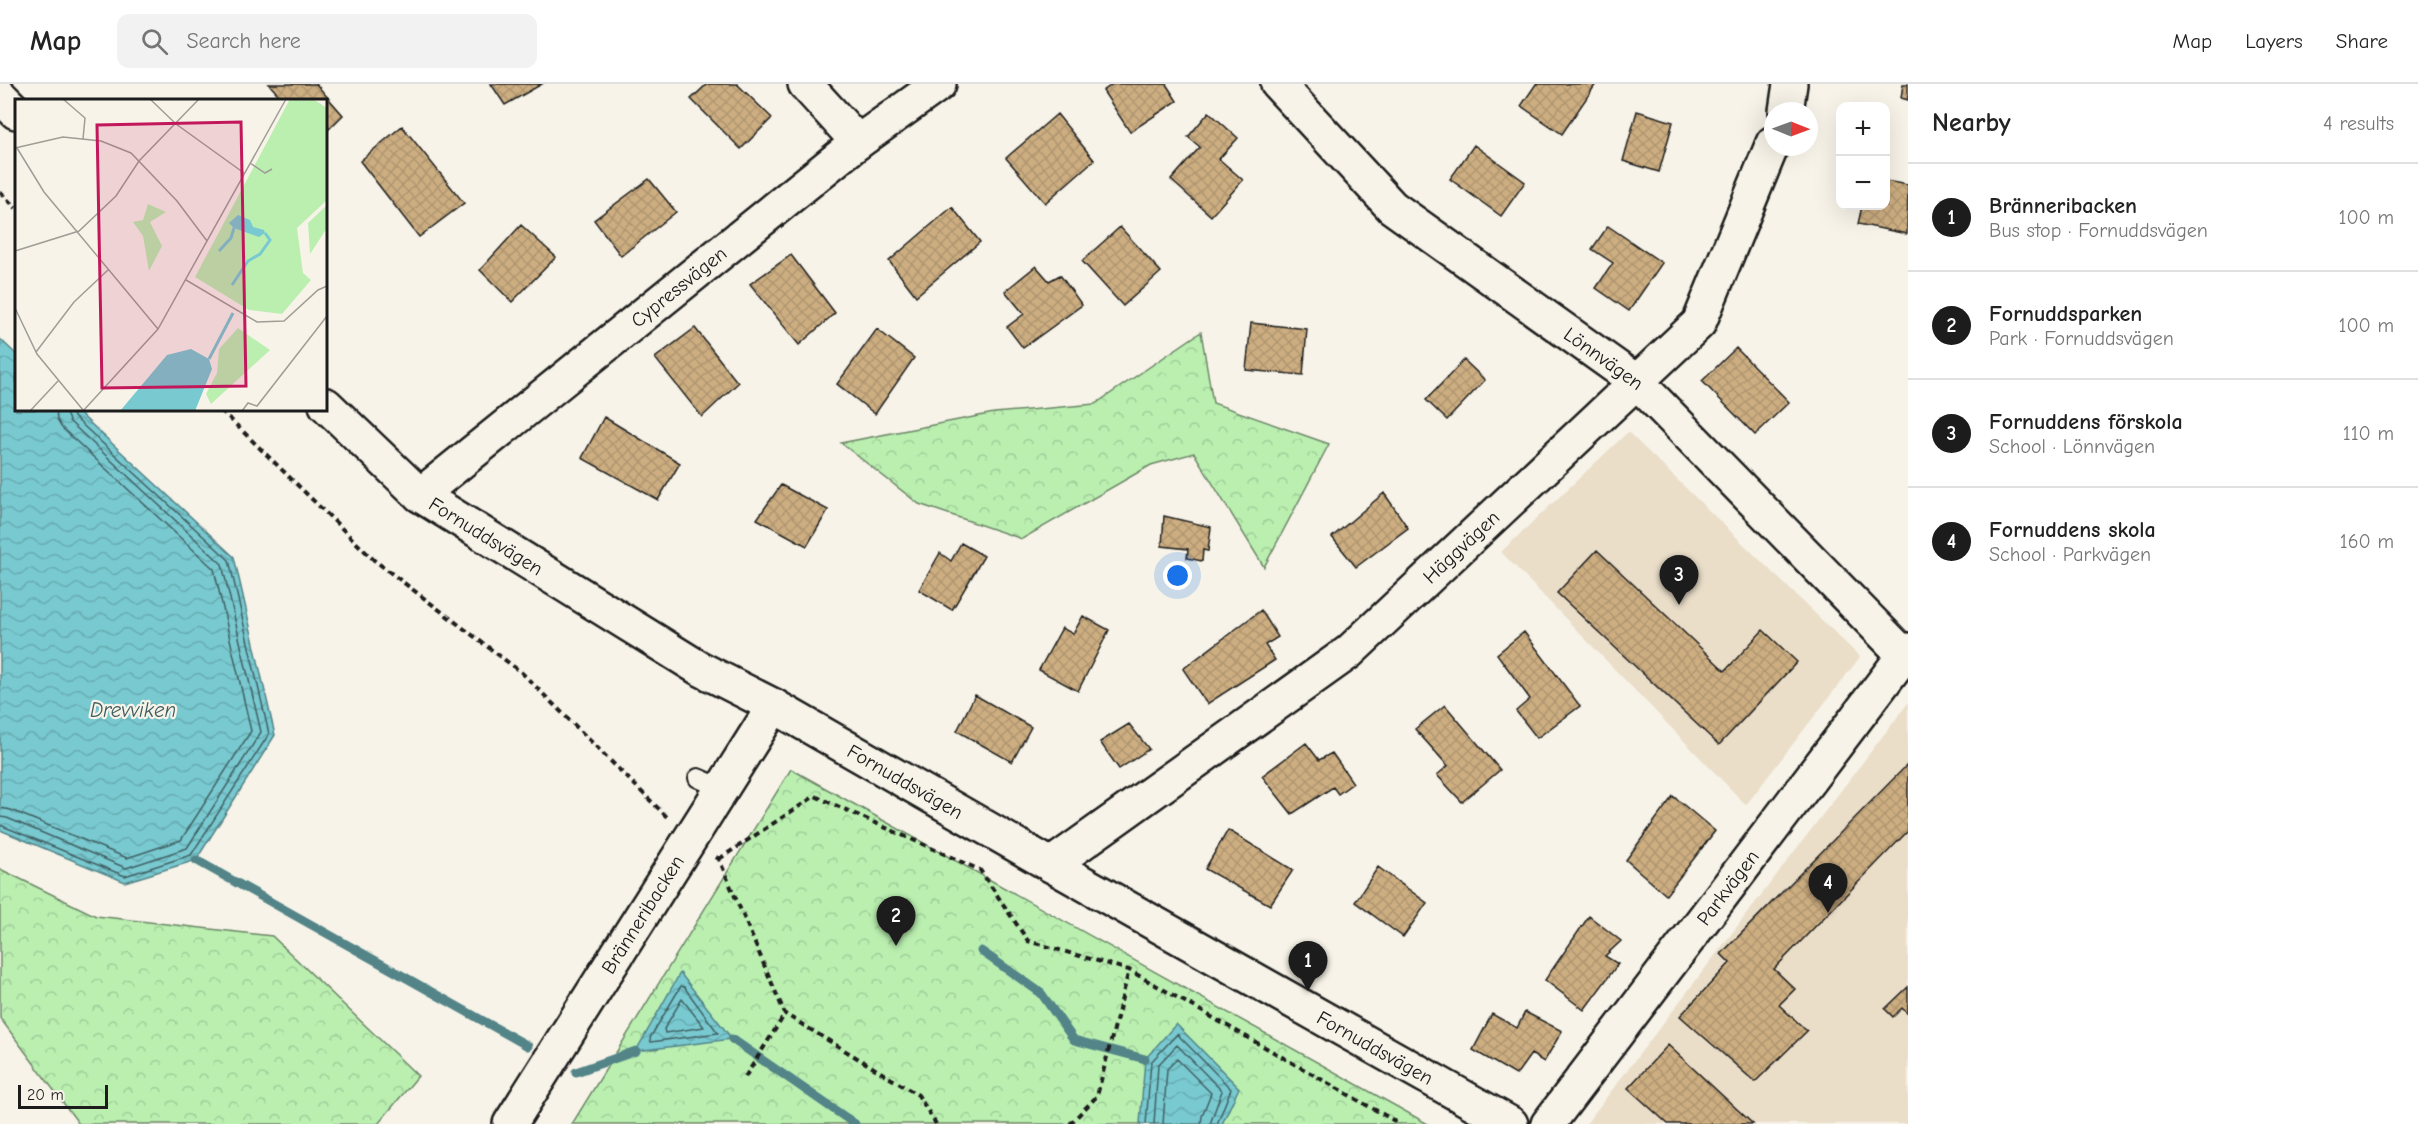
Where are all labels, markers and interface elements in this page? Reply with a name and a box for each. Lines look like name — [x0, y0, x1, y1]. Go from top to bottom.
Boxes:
search box — [117, 14, 537, 68]
text: Map — [30, 25, 81, 57]
icon: search — [138, 25, 171, 58]
text: Search here — [186, 28, 301, 54]
text: Map — [2173, 29, 2212, 53]
text: Layers — [2245, 29, 2303, 53]
text: Share — [2336, 29, 2388, 53]
inset map — [15, 99, 327, 411]
north arrow — [1764, 102, 1818, 156]
map controls — [1836, 102, 1890, 210]
button: + — [1836, 102, 1890, 156]
text: Nearby — [1932, 108, 2011, 138]
text: 4 results — [2323, 112, 2394, 135]
button: − — [1836, 156, 1890, 210]
text: Bränneribacken — [1989, 193, 2137, 219]
text: 1 — [1948, 206, 1955, 229]
text: 100 m — [2339, 206, 2394, 229]
text: Bus stop · Fornuddsvägen — [1989, 219, 2208, 242]
street label: Cypressvägen — [626, 241, 731, 332]
text: Fornuddsparken — [1989, 301, 2142, 327]
text: 2 — [1947, 314, 1956, 337]
text: 100 m — [2339, 314, 2394, 337]
street label: Lönnvägen — [1560, 322, 1648, 395]
text: Park · Fornuddsvägen — [1989, 327, 2174, 350]
text: Fornuddens förskola — [1989, 409, 2183, 435]
text: 3 — [1947, 422, 1956, 445]
text: 110 m — [2343, 422, 2394, 445]
text: School · Lönnvägen — [1989, 435, 2155, 458]
street label: Fornuddsvägen — [425, 492, 547, 580]
street label: Häggvägen — [1418, 505, 1504, 588]
text: Fornuddens skola — [1989, 517, 2156, 543]
text: 4 — [1947, 530, 1956, 553]
text: 160 m — [2340, 530, 2394, 553]
text: School · Parkvägen — [1989, 543, 2151, 566]
pin: 3 — [1660, 556, 1698, 605]
your location — [1163, 561, 1192, 590]
water label: Drevviken — [90, 698, 176, 722]
street label: Fornuddsvägen — [843, 739, 967, 824]
street label: Parkvägen — [1692, 845, 1764, 930]
street label: Bränneribacken — [596, 851, 688, 978]
pin: 4 — [1808, 864, 1848, 913]
pin: 2 — [876, 896, 916, 946]
pin: 1 — [1288, 942, 1328, 991]
street label: Fornuddsvägen — [1313, 1006, 1437, 1089]
scale bar — [18, 1082, 108, 1110]
text: 20 m — [27, 1086, 64, 1104]

